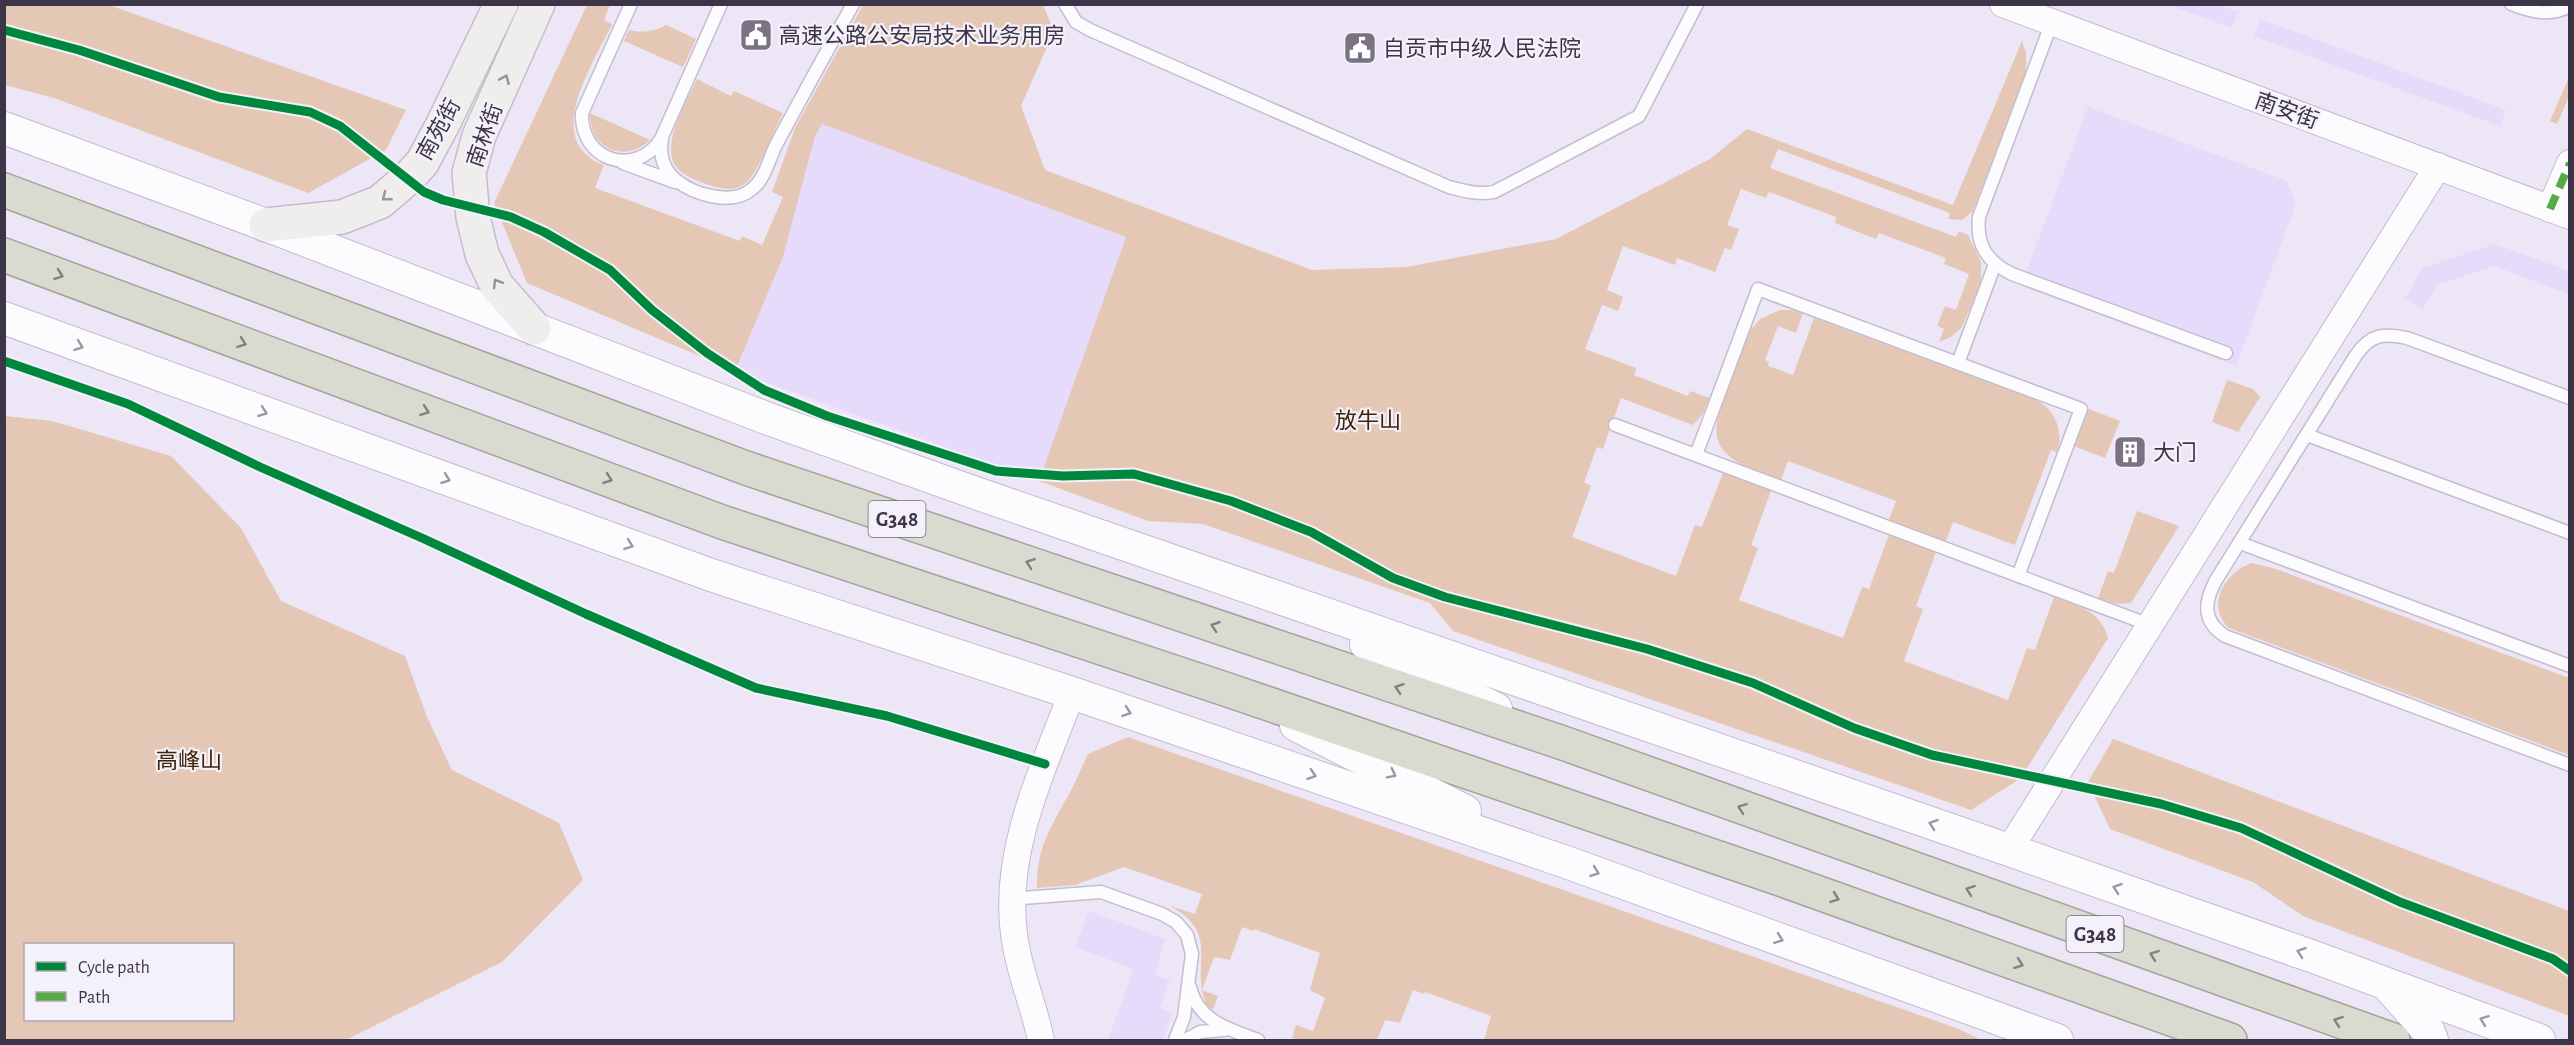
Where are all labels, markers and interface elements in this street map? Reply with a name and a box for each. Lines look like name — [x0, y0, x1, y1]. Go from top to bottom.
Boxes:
public building icon: 高速公路公安局技术业务用房 — [738, 17, 774, 53]
place label: 高速公路公安局技术业务用房 — [779, 24, 1065, 47]
public building icon: 自贡市中级人民法院 — [1342, 30, 1378, 66]
place label: 自贡市中级人民法院 — [1383, 37, 1581, 60]
one-way arrow — [498, 74, 510, 85]
street label: 南安街 — [2252, 88, 2322, 133]
street label: 南苑街 — [412, 95, 464, 164]
street label: 南林街 — [463, 100, 506, 170]
one-way arrow — [382, 189, 393, 200]
one-way arrow — [53, 268, 64, 280]
one-way arrow — [493, 279, 504, 289]
one-way arrow — [236, 336, 247, 349]
one-way arrow — [73, 338, 84, 351]
one-way arrow — [419, 404, 430, 417]
one-way arrow — [256, 405, 267, 417]
park label: 放牛山 — [1335, 409, 1401, 432]
building icon: 大门 — [2112, 434, 2148, 470]
place label: 大门 — [2153, 441, 2197, 464]
one-way arrow — [440, 471, 451, 484]
one-way arrow — [602, 472, 612, 485]
road number: G348 — [868, 501, 926, 537]
one-way arrow — [623, 538, 634, 551]
one-way arrow — [1025, 558, 1036, 571]
one-way arrow — [1210, 620, 1220, 633]
one-way arrow — [1394, 682, 1405, 695]
one-way arrow — [1121, 705, 1132, 717]
park label: 高峰山 — [156, 749, 222, 772]
one-way arrow — [1386, 766, 1397, 778]
one-way arrow — [1306, 768, 1317, 780]
one-way arrow — [1737, 802, 1748, 815]
one-way arrow — [1928, 818, 1939, 831]
one-way arrow — [1590, 865, 1600, 878]
one-way arrow — [2112, 882, 2123, 895]
one-way arrow — [1965, 884, 1976, 897]
one-way arrow — [1829, 891, 1840, 904]
road number: G348 — [2066, 916, 2124, 952]
one-way arrow — [1773, 932, 1783, 945]
legend — [24, 943, 234, 1021]
one-way arrow — [2296, 947, 2307, 960]
one-way arrow — [2149, 950, 2160, 963]
one-way arrow — [2013, 957, 2024, 970]
text: Cycle path — [78, 959, 150, 977]
text: Path — [78, 989, 110, 1007]
one-way arrow — [2333, 1015, 2344, 1028]
one-way arrow — [2479, 1015, 2490, 1027]

